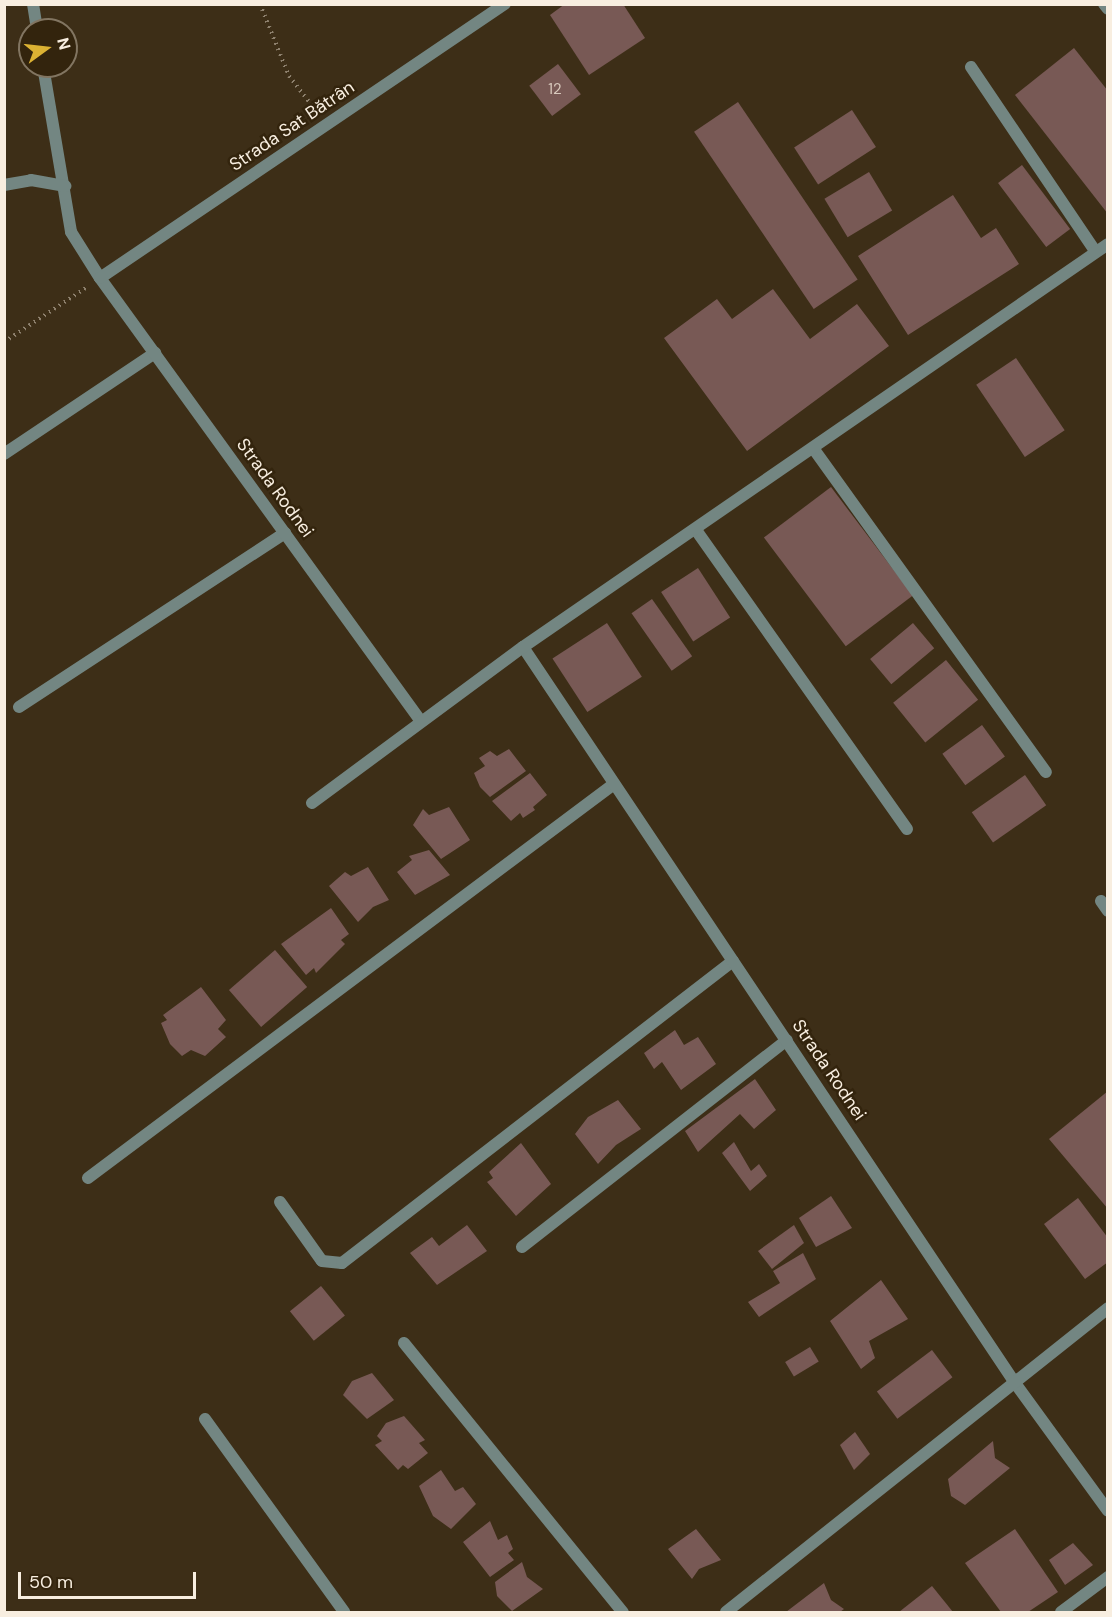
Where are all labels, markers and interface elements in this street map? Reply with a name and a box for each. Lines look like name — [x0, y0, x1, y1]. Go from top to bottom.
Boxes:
north arrow — [18, 18, 78, 78]
text: N — [52, 35, 76, 52]
street label: Strada Sat Bătrân — [225, 76, 359, 176]
house number: 12 — [548, 81, 562, 99]
street label: Strada Rodnei — [232, 434, 318, 542]
street label: Strada Rodnei — [787, 1016, 871, 1124]
scale bar — [21, 1560, 200, 1598]
text: 50 m — [29, 1570, 73, 1594]

